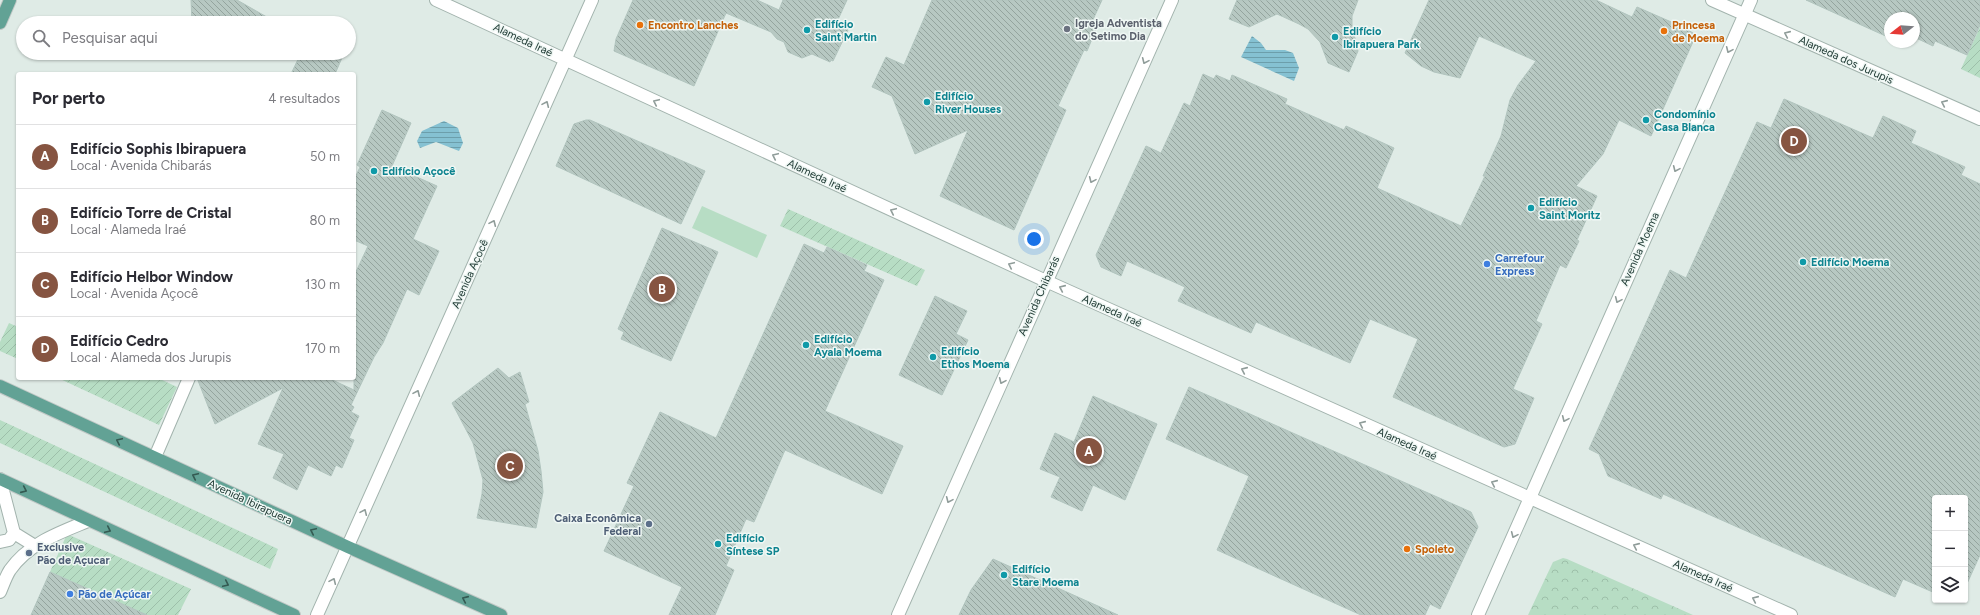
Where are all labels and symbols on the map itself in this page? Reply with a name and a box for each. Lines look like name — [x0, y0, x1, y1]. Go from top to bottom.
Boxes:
north arrow — [1884, 12, 1920, 48]
place label: Igreja Adventista do Setimo Dia — [1075, 17, 1162, 43]
place label: Edifício Saint Martin — [815, 18, 877, 44]
place label: Encontro Lanches — [648, 19, 739, 32]
place label: Princesa de Moema — [1672, 19, 1725, 45]
marker: Encontro Lanches — [635, 20, 645, 30]
street label: Alameda Iraé — [491, 21, 555, 59]
marker: Igreja Adventista do Setimo Dia — [1062, 24, 1072, 34]
marker: Edifício Saint Martin — [802, 25, 812, 35]
place label: Edifício Ibirapuera Park — [1343, 25, 1420, 51]
marker: Princesa de Moema — [1659, 26, 1669, 36]
one-way arrow — [1784, 31, 1791, 39]
marker: Edifício Ibirapuera Park — [1330, 32, 1340, 42]
street label: Alameda dos Jurupis — [1797, 33, 1895, 87]
one-way arrow — [1726, 46, 1734, 54]
one-way arrow — [1141, 58, 1149, 65]
place label: Edifício River Houses — [935, 90, 1001, 116]
marker: Edifício River Houses — [922, 97, 932, 107]
one-way arrow — [653, 99, 661, 107]
one-way arrow — [1941, 100, 1949, 108]
one-way arrow — [541, 101, 549, 109]
place label: Condomínio Casa Blanca — [1654, 108, 1716, 134]
marker: Condomínio Casa Blanca — [1641, 115, 1651, 125]
pin: D — [1781, 126, 1807, 156]
one-way arrow — [771, 153, 779, 161]
street label: Alameda Iraé — [785, 157, 849, 195]
place label: Edifício Açocê — [382, 165, 455, 178]
one-way arrow — [1673, 165, 1681, 172]
marker: Edifício Açocê — [369, 166, 379, 176]
one-way arrow — [1088, 176, 1096, 183]
place label: Edifício Saint Moritz — [1539, 196, 1600, 222]
marker: Edifício Saint Moritz — [1526, 203, 1536, 213]
one-way arrow — [889, 208, 897, 216]
street label: Avenida Moema — [1618, 210, 1662, 288]
one-way arrow — [488, 220, 496, 227]
your location — [1024, 229, 1044, 249]
street label: Avenida Açocê — [449, 238, 491, 310]
place label: Carrefour Express — [1495, 252, 1545, 278]
street label: Avenida Chibarás — [1016, 254, 1062, 338]
place label: Edifício Moema — [1811, 256, 1890, 269]
marker: Edifício Moema — [1798, 257, 1808, 267]
marker: Carrefour Express — [1482, 259, 1492, 269]
one-way arrow — [1007, 262, 1015, 270]
pin: B — [649, 274, 675, 304]
one-way arrow — [1058, 285, 1066, 293]
street label: Alameda Iraé — [1080, 292, 1144, 330]
one-way arrow — [1614, 297, 1622, 304]
place label: Edifício Ayala Moema — [814, 333, 882, 359]
marker: Edifício Ayala Moema — [801, 340, 811, 350]
place label: Edifício Ethos Moema — [941, 345, 1010, 371]
marker: Edifício Ethos Moema — [928, 352, 938, 362]
one-way arrow — [1241, 367, 1248, 375]
one-way arrow — [999, 377, 1007, 384]
one-way arrow — [412, 390, 420, 397]
one-way arrow — [1562, 415, 1570, 423]
one-way arrow — [1359, 421, 1367, 429]
street label: Alameda Iraé — [1375, 425, 1439, 463]
pin: A — [1076, 436, 1102, 466]
one-way arrow — [116, 438, 124, 446]
pin: C — [497, 451, 523, 481]
one-way arrow — [191, 473, 199, 481]
street label: Avenida Ibirapuera — [206, 477, 294, 527]
one-way arrow — [1490, 480, 1498, 488]
one-way arrow — [20, 485, 27, 493]
one-way arrow — [946, 495, 954, 503]
one-way arrow — [359, 508, 367, 516]
place label: Caixa Econômica Federal — [554, 512, 641, 538]
marker: Caixa Econômica Federal — [644, 519, 654, 529]
one-way arrow — [104, 525, 111, 533]
one-way arrow — [309, 528, 317, 536]
one-way arrow — [1511, 530, 1519, 538]
place label: Edifício Síntese SP — [726, 532, 780, 558]
marker: Edifício Síntese SP — [713, 539, 723, 549]
place label: Exclusive Pão de Açucar — [37, 541, 110, 567]
place label: Spoleto — [1415, 543, 1455, 556]
one-way arrow — [1633, 543, 1640, 551]
marker: Spoleto — [1402, 544, 1412, 554]
marker: Exclusive Pão de Açucar — [24, 548, 34, 558]
street label: Alameda Iraé — [1671, 557, 1735, 595]
place label: Edifício Stare Moema — [1012, 563, 1079, 589]
marker: Edifício Stare Moema — [999, 570, 1009, 580]
one-way arrow — [328, 578, 336, 586]
one-way arrow — [222, 579, 230, 587]
place label: Pão de Açúcar — [78, 588, 151, 601]
marker: Pão de Açúcar — [65, 589, 75, 599]
one-way arrow — [462, 596, 470, 604]
one-way arrow — [1752, 596, 1760, 604]

